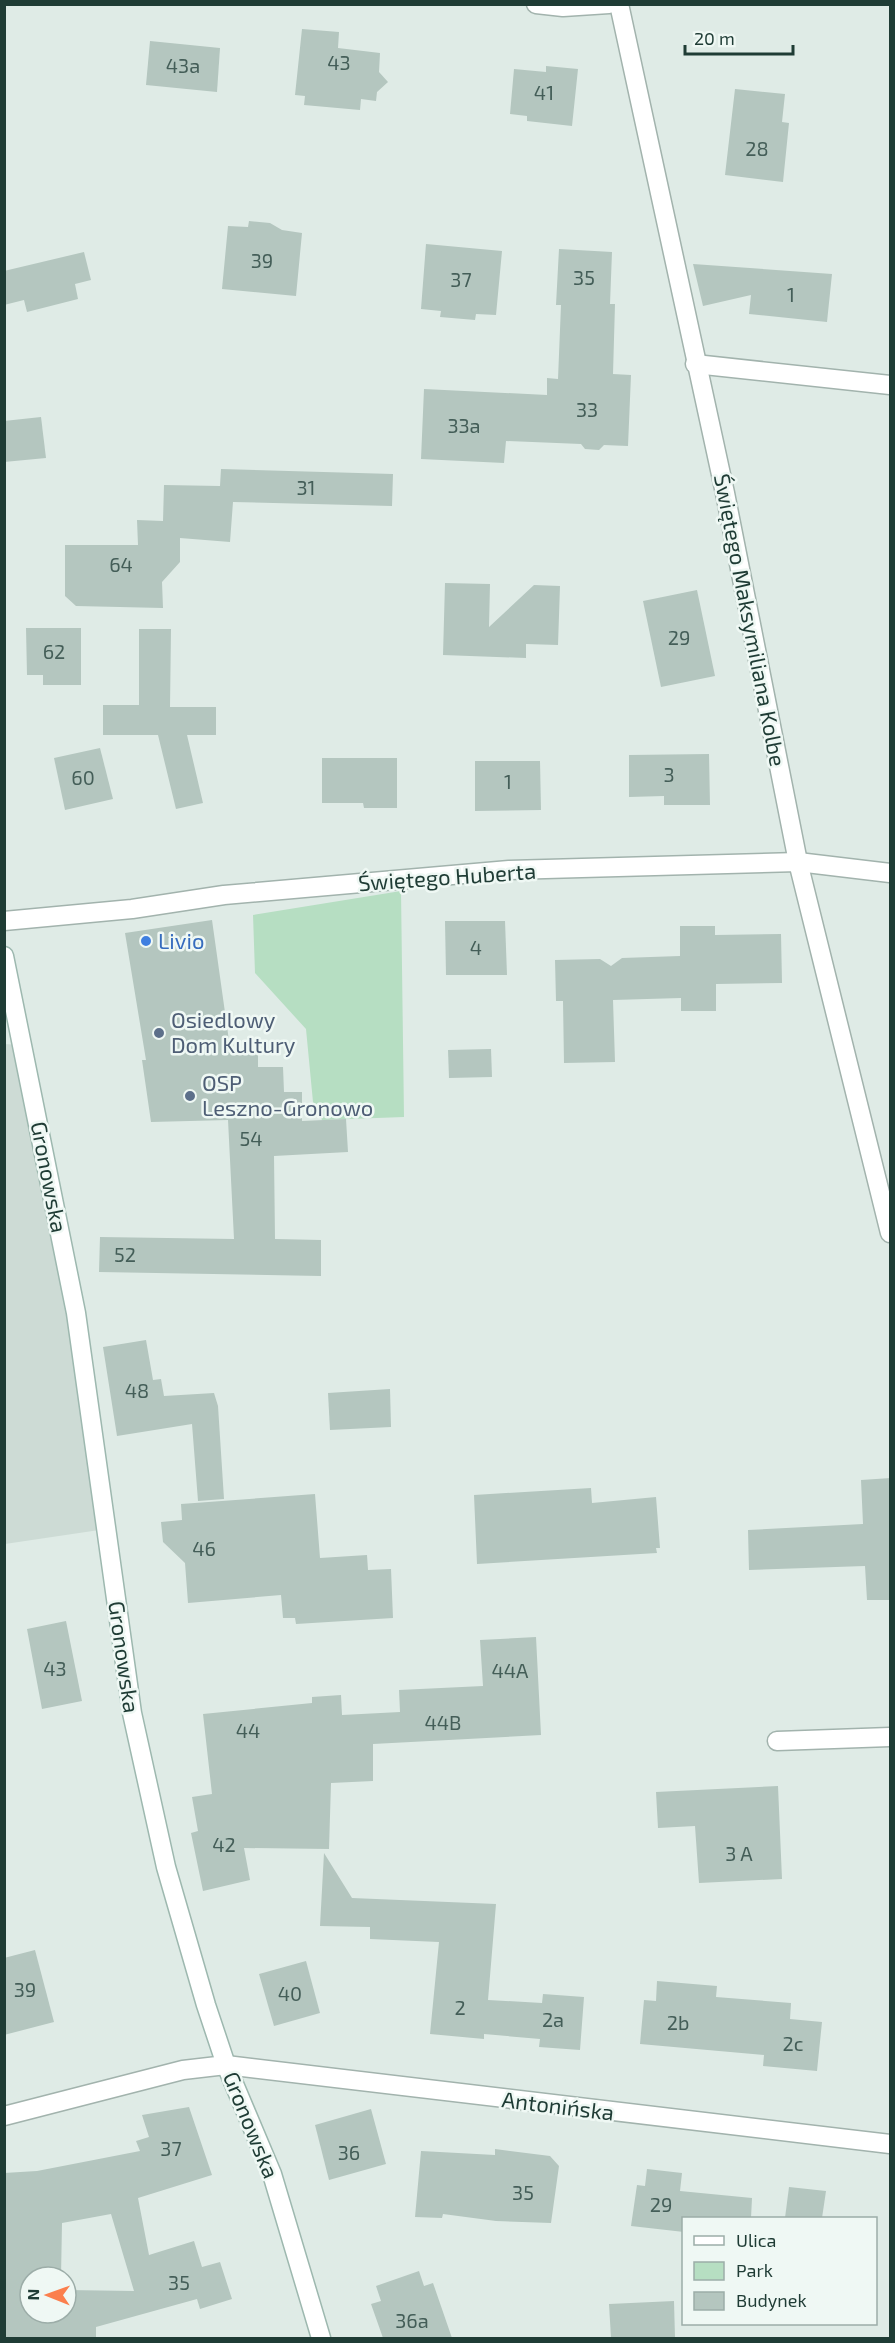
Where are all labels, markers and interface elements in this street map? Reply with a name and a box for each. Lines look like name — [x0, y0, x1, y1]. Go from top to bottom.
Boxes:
scale bar — [685, 18, 793, 56]
text: 20 m — [694, 27, 735, 49]
house number: 43 — [327, 50, 351, 74]
house number: 43a — [166, 53, 200, 77]
house number: 41 — [534, 80, 554, 104]
house number: 28 — [745, 136, 769, 160]
house number: 39 — [251, 248, 273, 272]
house number: 35 — [573, 265, 595, 289]
house number: 37 — [450, 267, 472, 291]
house number: 1 — [787, 282, 795, 306]
house number: 33 — [576, 397, 598, 421]
house number: 33a — [447, 413, 481, 437]
street label: Świętego Maksymiliana Kolbe — [710, 471, 792, 768]
house number: 31 — [296, 475, 316, 499]
house number: 64 — [109, 552, 133, 576]
house number: 29 — [668, 625, 690, 649]
house number: 62 — [43, 639, 65, 663]
house number: 3 — [663, 762, 675, 786]
house number: 60 — [71, 765, 95, 789]
house number: 1 — [504, 769, 512, 793]
street label: Świętego Huberta — [357, 857, 537, 895]
place label: Livio — [158, 927, 204, 953]
marker: Livio — [139, 934, 153, 948]
house number: 4 — [470, 935, 482, 959]
place label: Osiedlowy Dom Kultury — [171, 1006, 296, 1057]
marker: Osiedlowy Dom Kultury — [152, 1026, 166, 1040]
place label: OSP Leszno-Gronowo — [202, 1069, 373, 1120]
marker: OSP Leszno-Gronowo — [183, 1089, 197, 1103]
street label: Gronowska — [26, 1119, 73, 1235]
house number: 54 — [239, 1126, 263, 1150]
house number: 52 — [114, 1242, 136, 1266]
house number: 48 — [125, 1378, 149, 1402]
house number: 46 — [192, 1536, 216, 1560]
street label: Gronowska — [104, 1599, 146, 1714]
house number: 43 — [43, 1656, 67, 1680]
house number: 44A — [491, 1658, 529, 1682]
house number: 44B — [425, 1710, 462, 1734]
house number: 44 — [236, 1718, 260, 1742]
house number: 42 — [212, 1832, 236, 1856]
house number: 3 A — [725, 1841, 753, 1865]
house number: 39 — [14, 1977, 36, 2001]
house number: 40 — [278, 1981, 302, 2005]
house number: 2 — [454, 1995, 466, 2019]
house number: 2a — [542, 2007, 564, 2031]
house number: 2b — [667, 2010, 689, 2034]
house number: 2c — [782, 2031, 804, 2055]
street label: Gronowska — [219, 2068, 285, 2182]
street label: Antonińska — [501, 2085, 616, 2125]
house number: 37 — [160, 2136, 182, 2160]
house number: 36 — [338, 2140, 360, 2164]
house number: 35 — [512, 2180, 534, 2204]
house number: 29 — [650, 2192, 672, 2216]
legend — [682, 2217, 877, 2325]
text: Ulica — [736, 2229, 776, 2251]
text: Park — [736, 2259, 773, 2281]
north arrow — [18, 2265, 78, 2325]
house number: 35 — [168, 2270, 190, 2294]
text: N — [23, 2289, 42, 2301]
text: Budynek — [736, 2289, 807, 2311]
house number: 36a — [395, 2308, 429, 2332]

